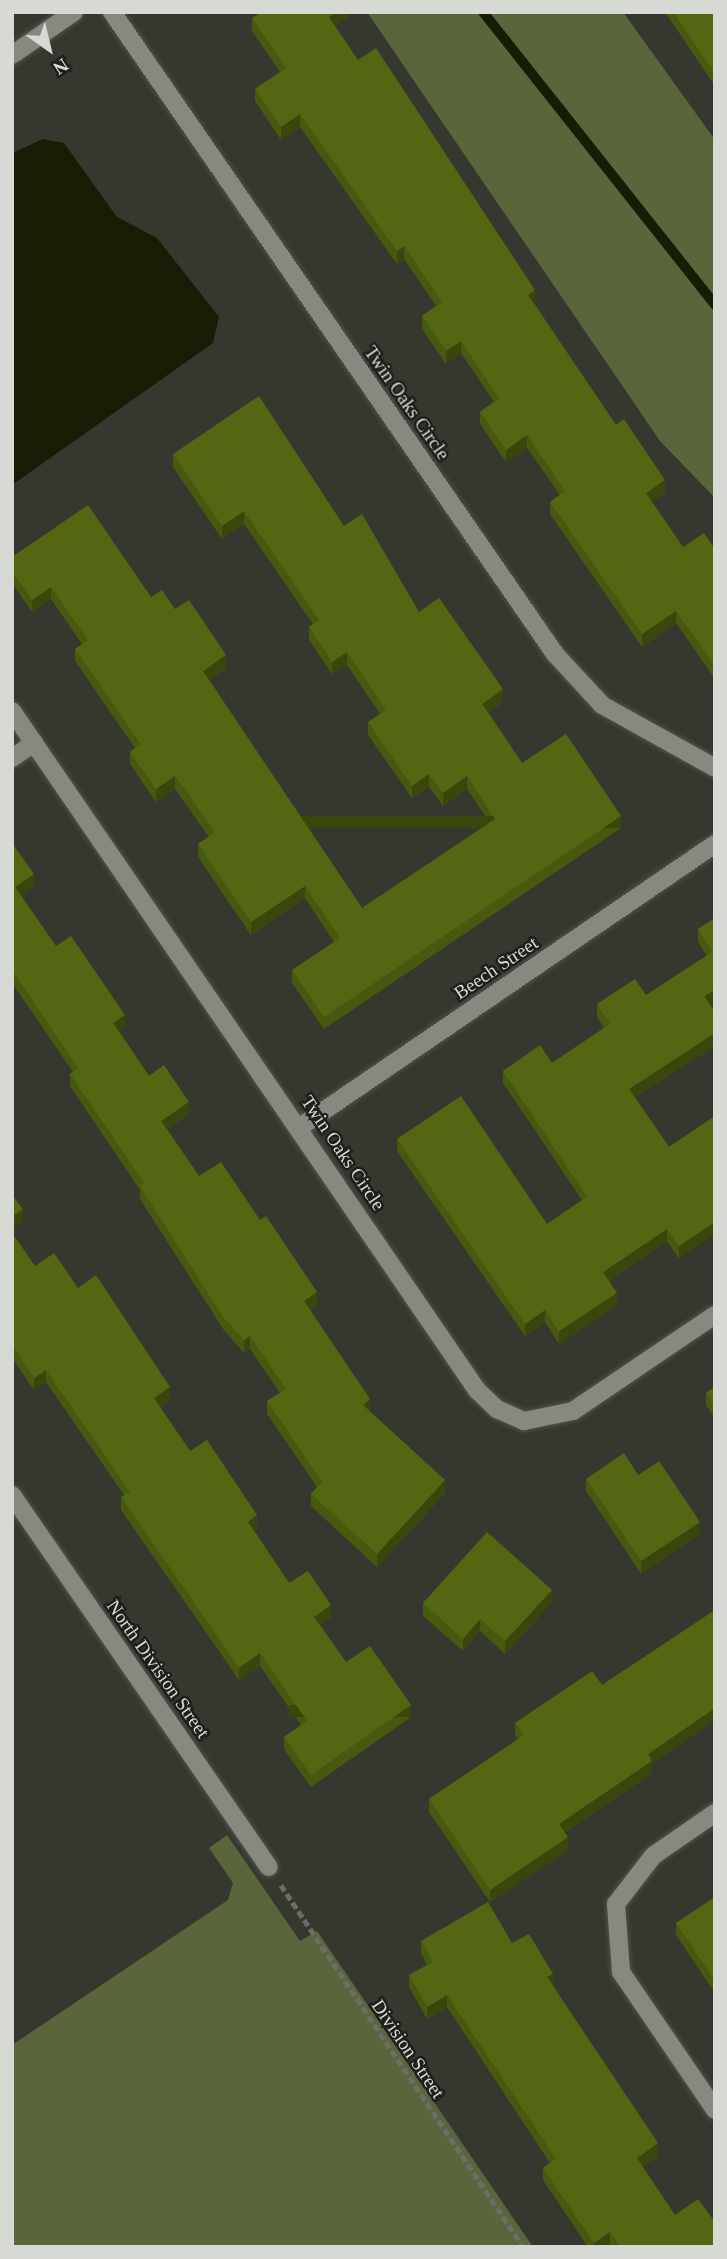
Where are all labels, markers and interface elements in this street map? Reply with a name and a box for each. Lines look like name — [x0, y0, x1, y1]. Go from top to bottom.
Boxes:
north arrow — [14, 14, 84, 84]
text: N — [49, 54, 73, 79]
street label: Twin Oaks Circle — [359, 342, 455, 464]
street label: Beech Street — [450, 932, 542, 1004]
street label: Twin Oaks Circle — [296, 1091, 390, 1215]
street label: North Division Street — [102, 1595, 214, 1743]
street label: Division Street — [367, 1995, 449, 2103]

